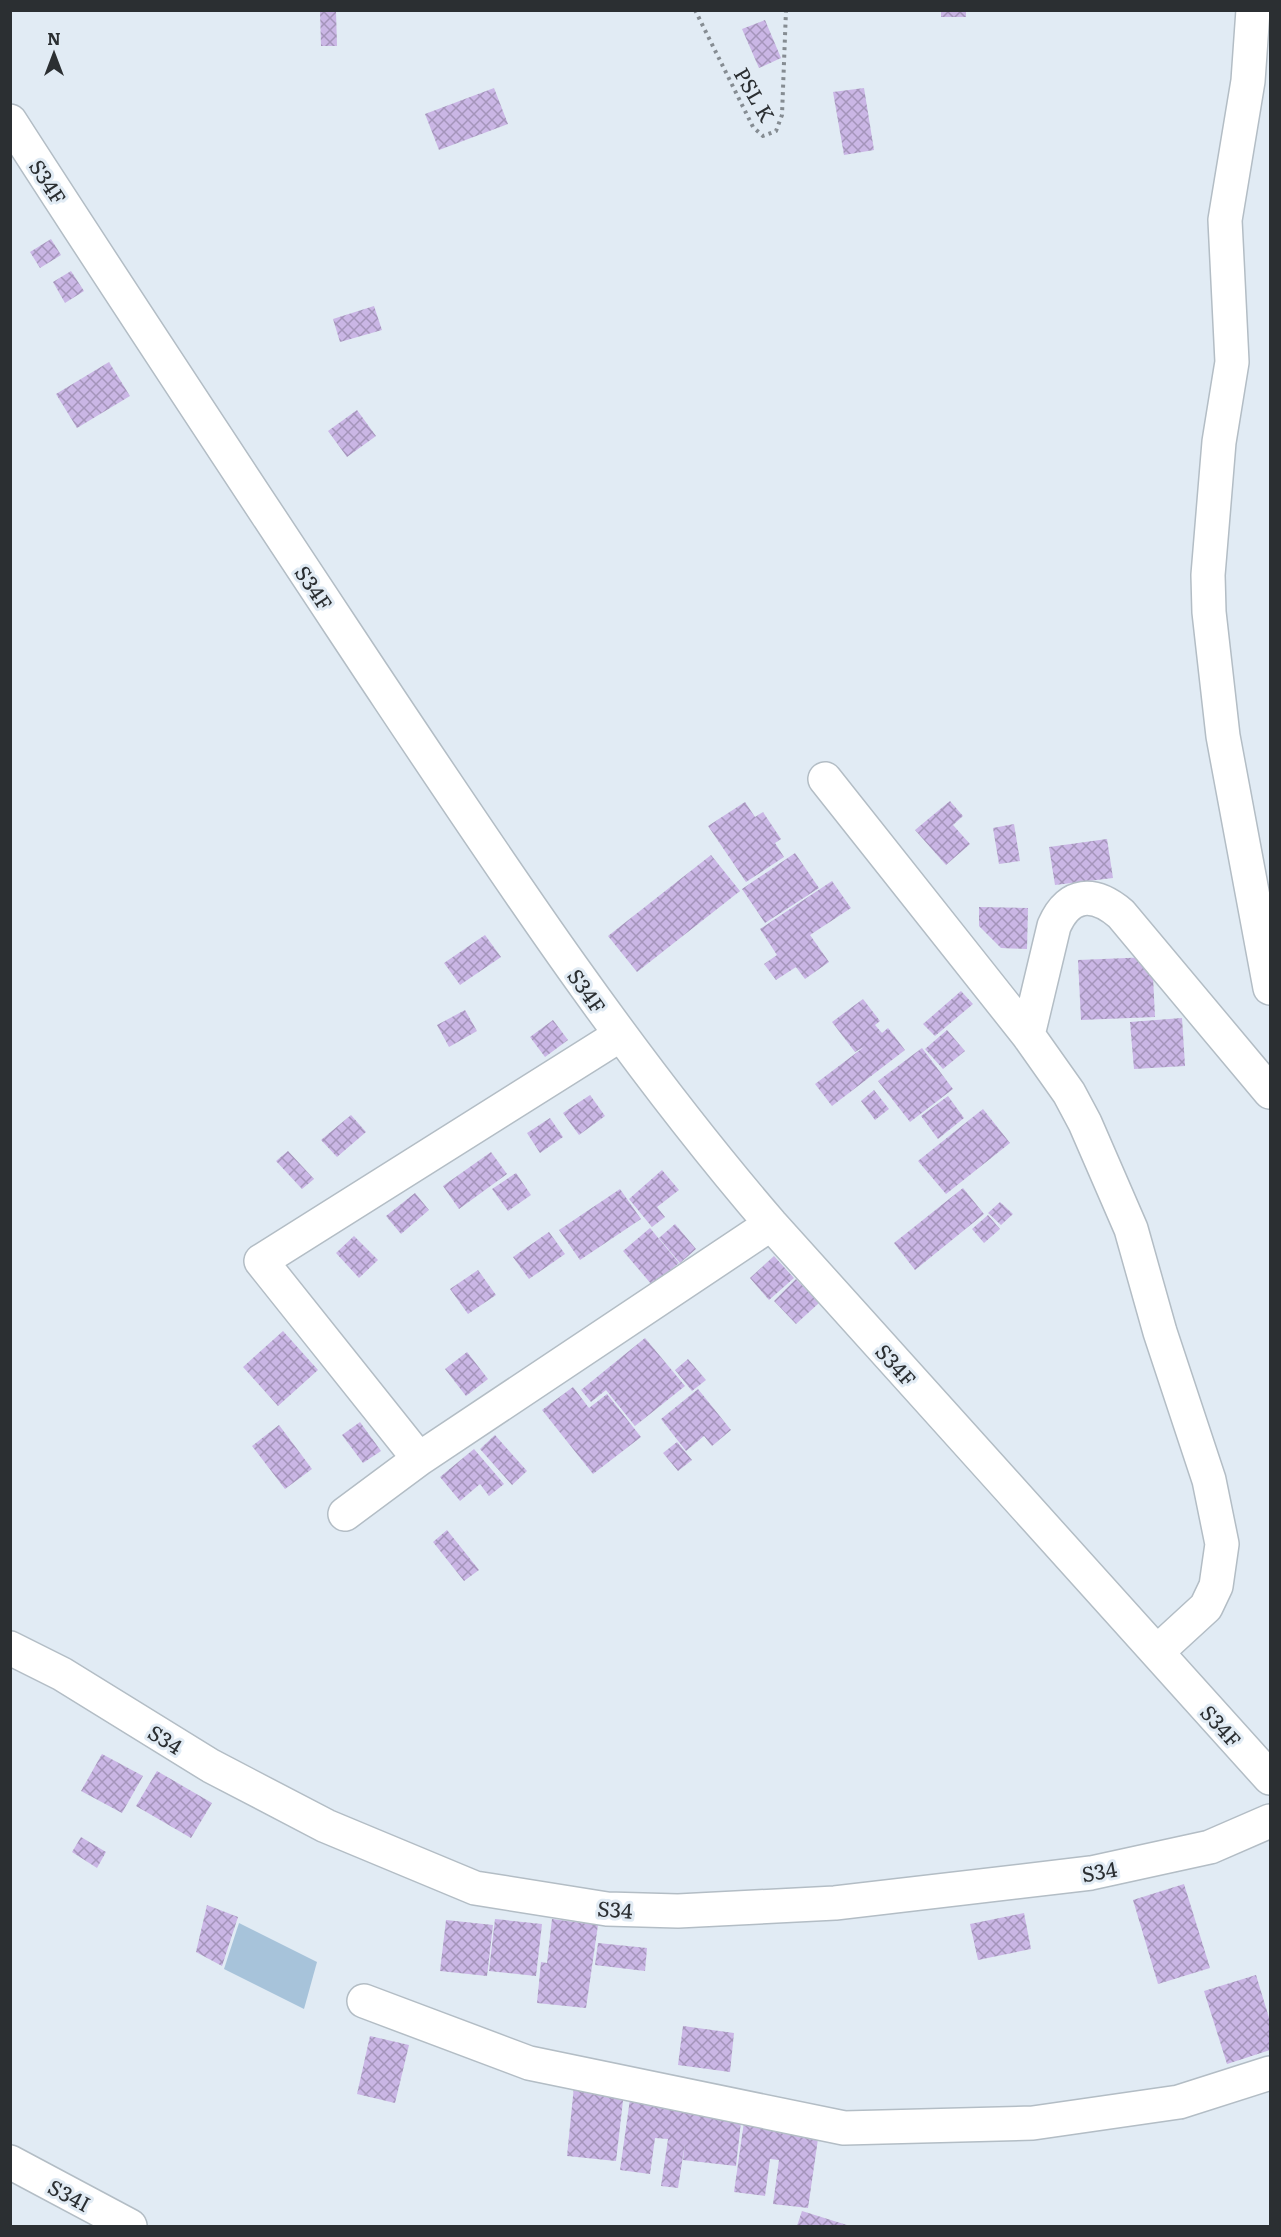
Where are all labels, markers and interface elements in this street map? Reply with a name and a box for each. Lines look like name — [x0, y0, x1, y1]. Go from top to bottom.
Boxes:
north arrow — [24, 24, 84, 84]
text: N — [47, 26, 61, 50]
street label: PSL K — [728, 61, 784, 127]
street label: S34F — [23, 152, 75, 210]
street label: S34F — [289, 558, 341, 616]
street label: S34F — [561, 961, 615, 1019]
street label: S34F — [869, 1336, 925, 1392]
street label: S34F — [1194, 1697, 1250, 1753]
street label: S34 — [143, 1715, 190, 1761]
street label: S34 — [1079, 1852, 1120, 1888]
street label: S34 — [596, 1891, 634, 1925]
street label: S34I — [43, 2170, 97, 2218]

